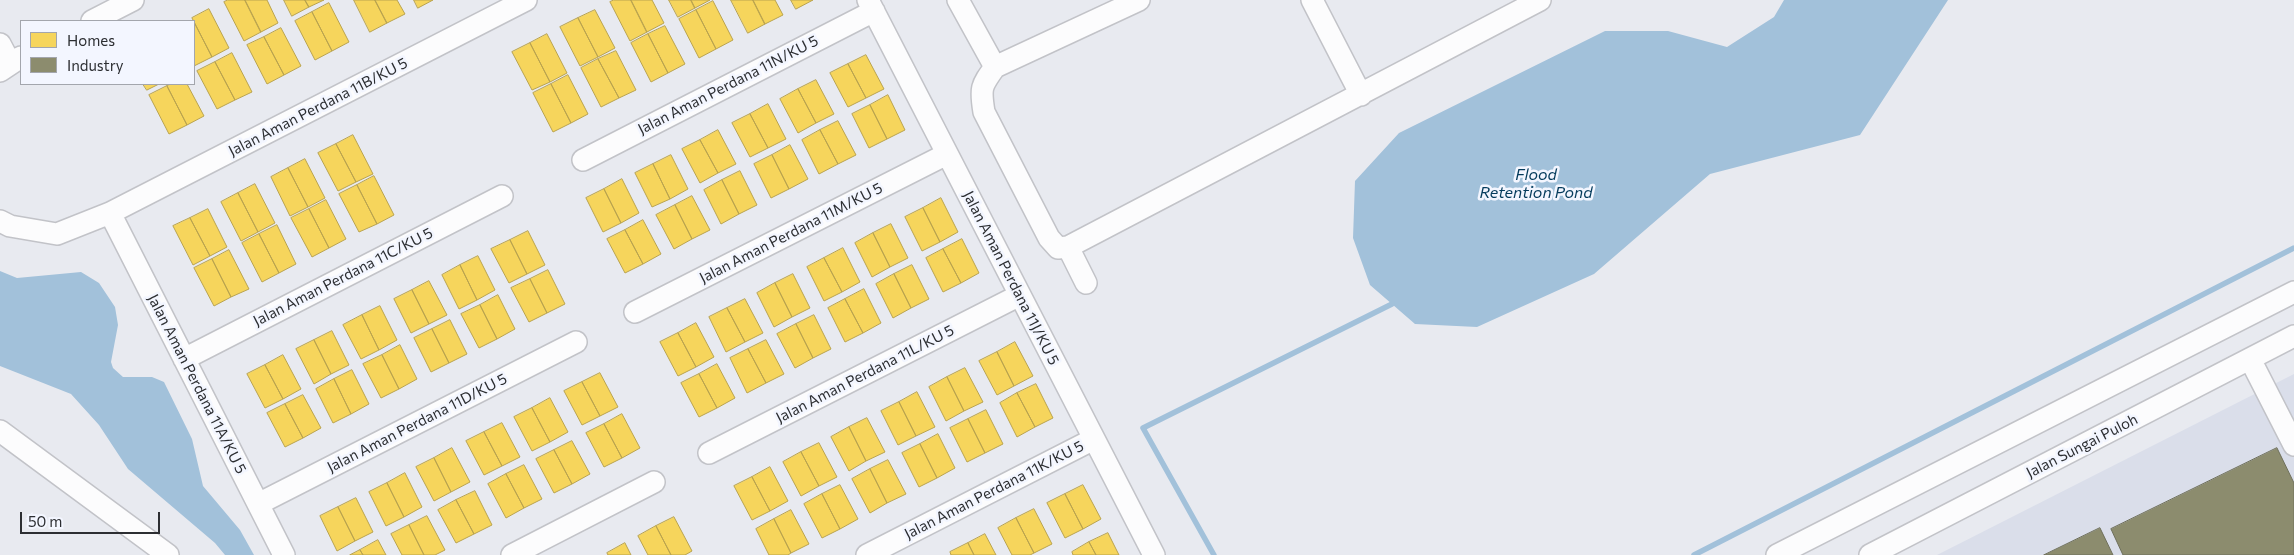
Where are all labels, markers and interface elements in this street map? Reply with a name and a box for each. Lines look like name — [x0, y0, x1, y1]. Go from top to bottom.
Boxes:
legend — [20, 20, 195, 85]
text: Homes — [67, 31, 115, 49]
street label: Jalan Aman Perdana 11N/KU 5 — [635, 32, 821, 138]
street label: Jalan Aman Perdana 11B/KU 5 — [226, 54, 410, 160]
text: Industry — [67, 56, 124, 74]
water label: Flood Retention Pond — [1480, 165, 1592, 203]
street label: Jalan Aman Perdana 11M/KU 5 — [696, 179, 886, 287]
street label: Jalan Aman Perdana 11J/KU 5 — [959, 188, 1063, 368]
street label: Jalan Aman Perdana 11C/KU 5 — [250, 224, 436, 330]
street label: Jalan Aman Perdana 11A/KU 5 — [144, 291, 250, 477]
street label: Jalan Aman Perdana 11L/KU 5 — [773, 321, 957, 427]
street label: Jalan Aman Perdana 11D/KU 5 — [324, 370, 510, 476]
street label: Jalan Sungai Puloh — [2023, 410, 2141, 482]
street label: Jalan Aman Perdana 11K/KU 5 — [901, 437, 1087, 543]
scale bar — [22, 502, 162, 534]
text: 50 m — [28, 512, 62, 530]

